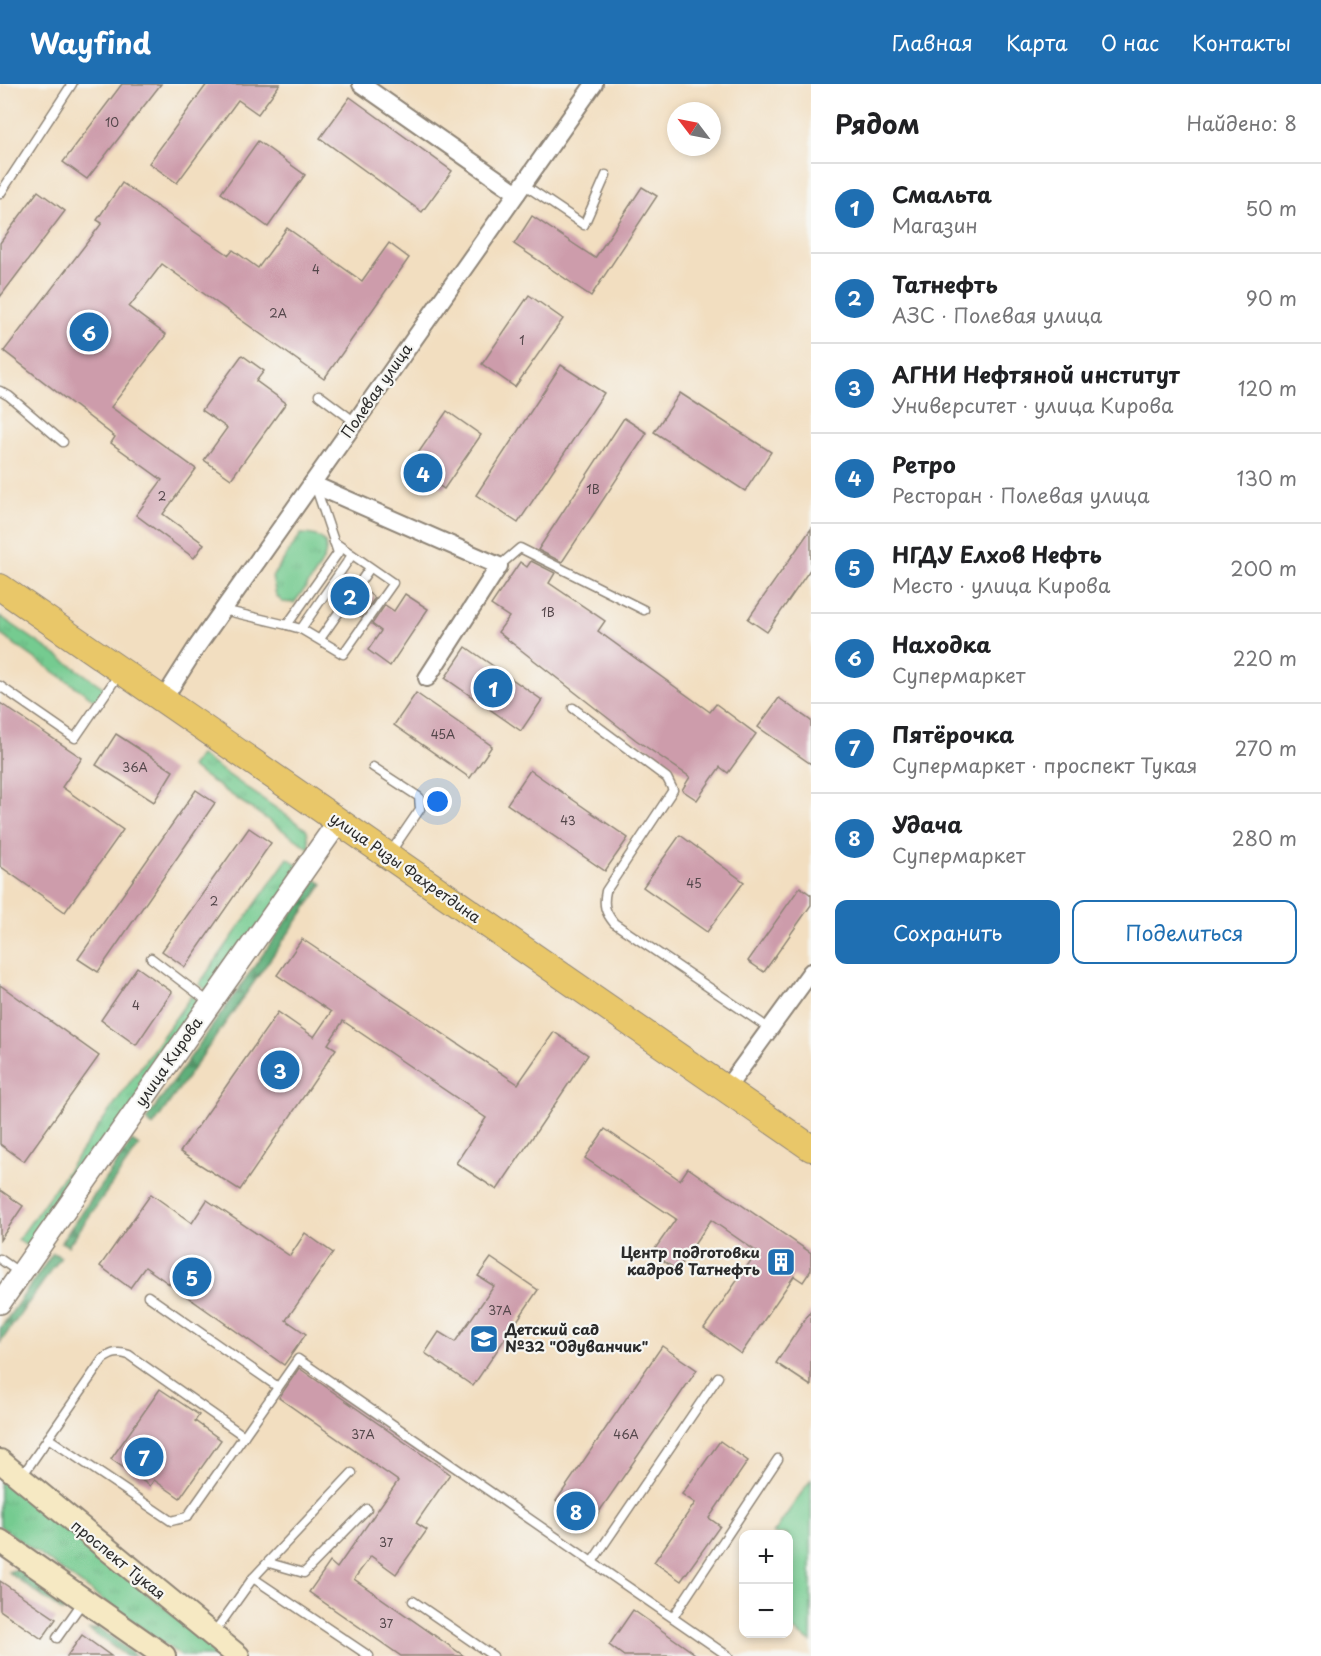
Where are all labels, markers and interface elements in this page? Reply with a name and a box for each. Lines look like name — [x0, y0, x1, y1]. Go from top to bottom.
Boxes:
text: Wayfind — [30, 21, 151, 64]
text: Главная — [892, 26, 973, 58]
text: Карта — [1006, 26, 1068, 58]
text: О нас — [1101, 26, 1159, 58]
text: Контакты — [1192, 26, 1291, 58]
north arrow — [667, 102, 721, 156]
text: Рядом — [835, 104, 920, 143]
text: Найдено: 8 — [1187, 108, 1297, 138]
house number: 10 — [105, 113, 119, 131]
text: Смальта — [892, 177, 992, 210]
text: 1 — [850, 193, 859, 223]
text: 50 m — [1245, 193, 1297, 223]
text: Магазин — [892, 210, 978, 240]
house number: 4 — [312, 260, 320, 278]
text: Татнефть — [892, 267, 998, 300]
text: 2 — [847, 283, 862, 313]
text: 90 m — [1246, 283, 1297, 313]
text: АЗС · Полевая улица — [892, 300, 1102, 330]
house number: 2А — [269, 304, 287, 322]
pin: 6 — [70, 310, 109, 354]
house number: 1 — [519, 331, 525, 349]
street label: Полевая улица — [335, 338, 417, 442]
text: АГНИ Нефтяной институт — [892, 357, 1180, 390]
text: 3 — [848, 373, 861, 403]
text: 120 m — [1238, 373, 1297, 403]
text: Университет · улица Кирова — [892, 390, 1173, 420]
text: Ретро — [892, 447, 956, 480]
pin: 4 — [404, 450, 442, 496]
text: 4 — [848, 463, 861, 493]
text: 130 m — [1237, 463, 1297, 493]
house number: 1В — [586, 480, 600, 498]
text: Ресторан · Полевая улица — [892, 480, 1149, 510]
house number: 2 — [158, 487, 166, 505]
text: НГДУ Елхов Нефть — [892, 537, 1102, 570]
text: 5 — [848, 553, 861, 583]
text: 200 m — [1230, 553, 1297, 583]
text: Место · улица Кирова — [892, 570, 1110, 600]
pin: 2 — [330, 574, 370, 618]
house number: 1В — [541, 603, 555, 621]
text: Находка — [892, 627, 991, 660]
text: 6 — [847, 643, 862, 673]
text: 220 m — [1233, 643, 1297, 673]
text: Супермаркет — [892, 660, 1025, 690]
pin: 1 — [474, 666, 512, 710]
text: Пятёрочка — [892, 717, 1014, 750]
house number: 45А — [431, 725, 455, 743]
text: 7 — [849, 733, 860, 763]
text: 270 m — [1234, 733, 1297, 763]
text: Супермаркет · проспект Тукая — [892, 750, 1198, 780]
house number: 36А — [122, 758, 148, 776]
your location — [423, 787, 452, 816]
street label: улица Ризы Фахретдина — [326, 806, 487, 928]
text: Удача — [892, 807, 963, 840]
house number: 43 — [560, 811, 576, 829]
text: 8 — [848, 823, 861, 853]
text: 280 m — [1232, 823, 1297, 853]
text: Супермаркет — [892, 840, 1025, 870]
house number: 45 — [686, 874, 702, 892]
house number: 2 — [210, 892, 218, 910]
button: Сохранить — [835, 900, 1060, 964]
button: Поделиться — [1072, 900, 1297, 964]
house number: 4 — [132, 996, 140, 1014]
street label: улица Кирова — [128, 1011, 208, 1111]
pin: 3 — [260, 1048, 300, 1092]
place label: Центр подготовки кадров Татнефть — [621, 1240, 760, 1280]
building icon: Центр подготовки кадров Татнефть — [765, 1246, 797, 1278]
pin: 5 — [172, 1254, 212, 1300]
house number: 37А — [488, 1301, 512, 1319]
place label: Детский сад №32 "Одуванчик" — [504, 1317, 649, 1357]
school or university icon: Детский сад №32 "Одуванчик" — [468, 1323, 500, 1355]
house number: 37А — [351, 1425, 375, 1443]
house number: 46А — [613, 1425, 639, 1443]
pin: 7 — [124, 1434, 164, 1480]
pin: 8 — [556, 1488, 596, 1534]
street label: проспект Тукая — [67, 1514, 171, 1604]
map controls — [739, 1530, 793, 1638]
button: + — [739, 1530, 793, 1584]
house number: 37 — [379, 1533, 394, 1551]
button: − — [739, 1584, 793, 1638]
house number: 37 — [379, 1614, 394, 1632]

